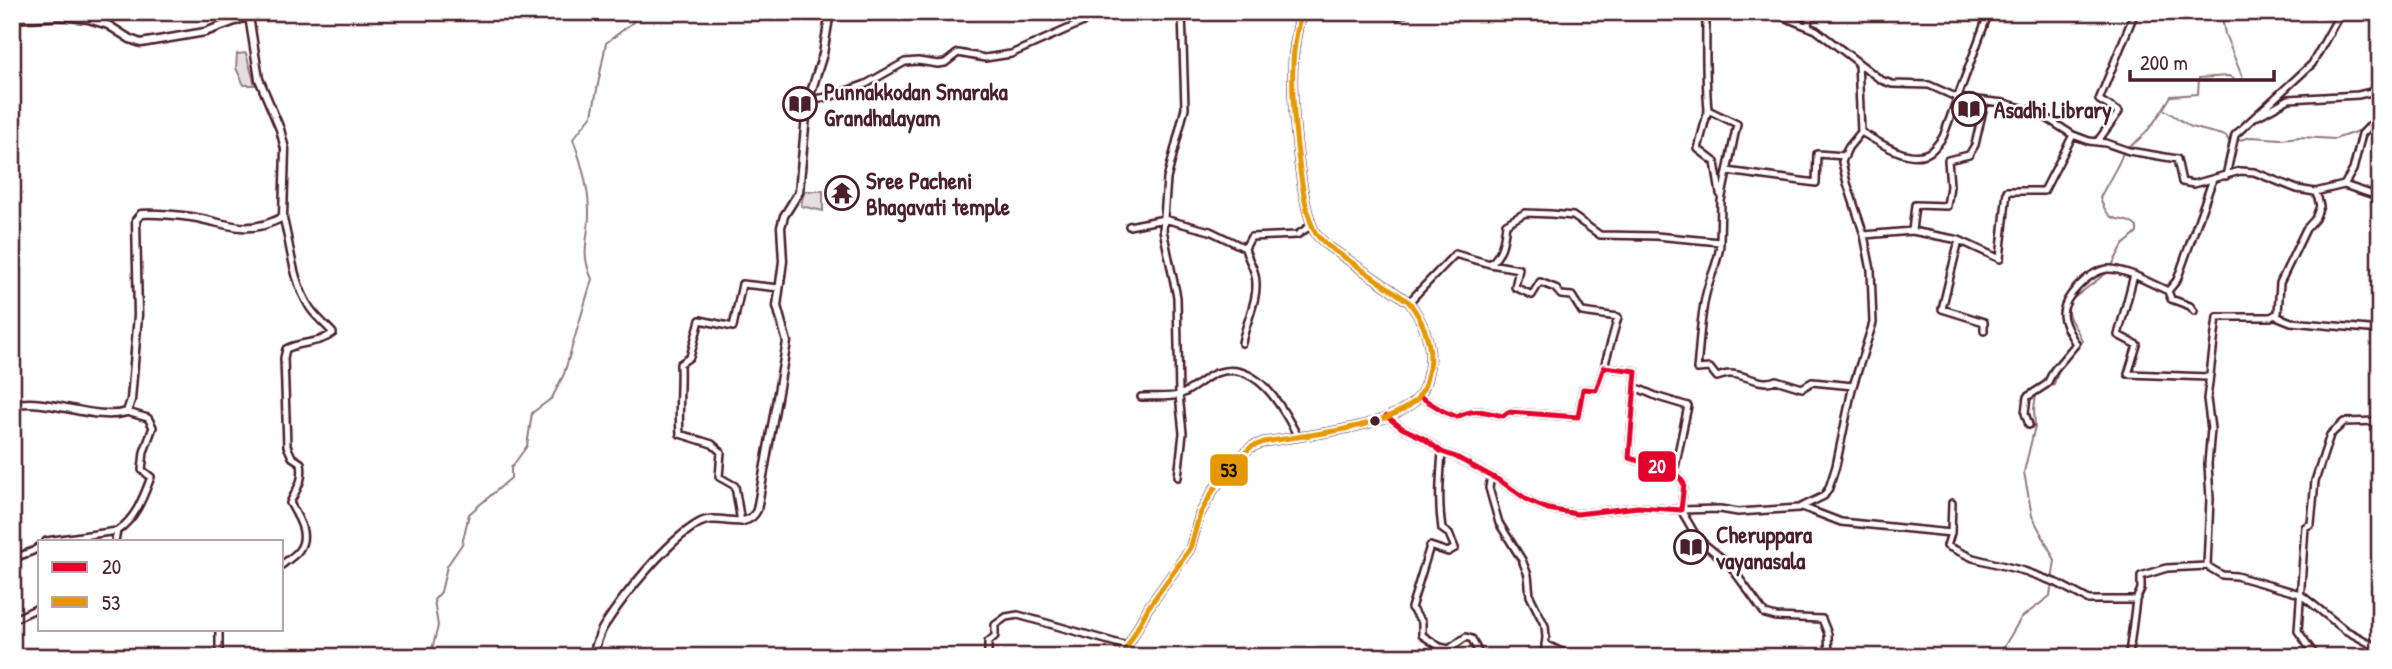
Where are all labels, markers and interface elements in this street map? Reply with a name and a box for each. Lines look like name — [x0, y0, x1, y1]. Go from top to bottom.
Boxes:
scale bar — [2130, 38, 2273, 82]
text: 200 m — [2140, 48, 2188, 77]
place label: Punnakkodan Smaraka Grandhalayam — [824, 76, 1008, 134]
library icon: Punnakkodan Smaraka Grandhalayam — [781, 85, 819, 123]
library icon: Asadhi Library — [1950, 90, 1988, 128]
place label: Asadhi Library — [1994, 94, 2112, 126]
place label: Sree Pacheni Bhagavati temple — [866, 165, 1011, 223]
temple icon: Sree Pacheni Bhagavati temple — [823, 174, 861, 212]
unlabelled marker — [1368, 414, 1382, 428]
line badge: 20 — [1637, 450, 1677, 483]
line badge: 53 — [1209, 453, 1249, 487]
text: 20 — [1648, 453, 1666, 479]
text: 53 — [1221, 457, 1238, 483]
place label: Cheruppara vayanasala — [1716, 519, 1812, 577]
library icon: Cheruppara vayanasala — [1672, 528, 1710, 566]
legend — [38, 540, 284, 630]
text: 20 — [102, 552, 121, 581]
text: 53 — [102, 588, 120, 617]

